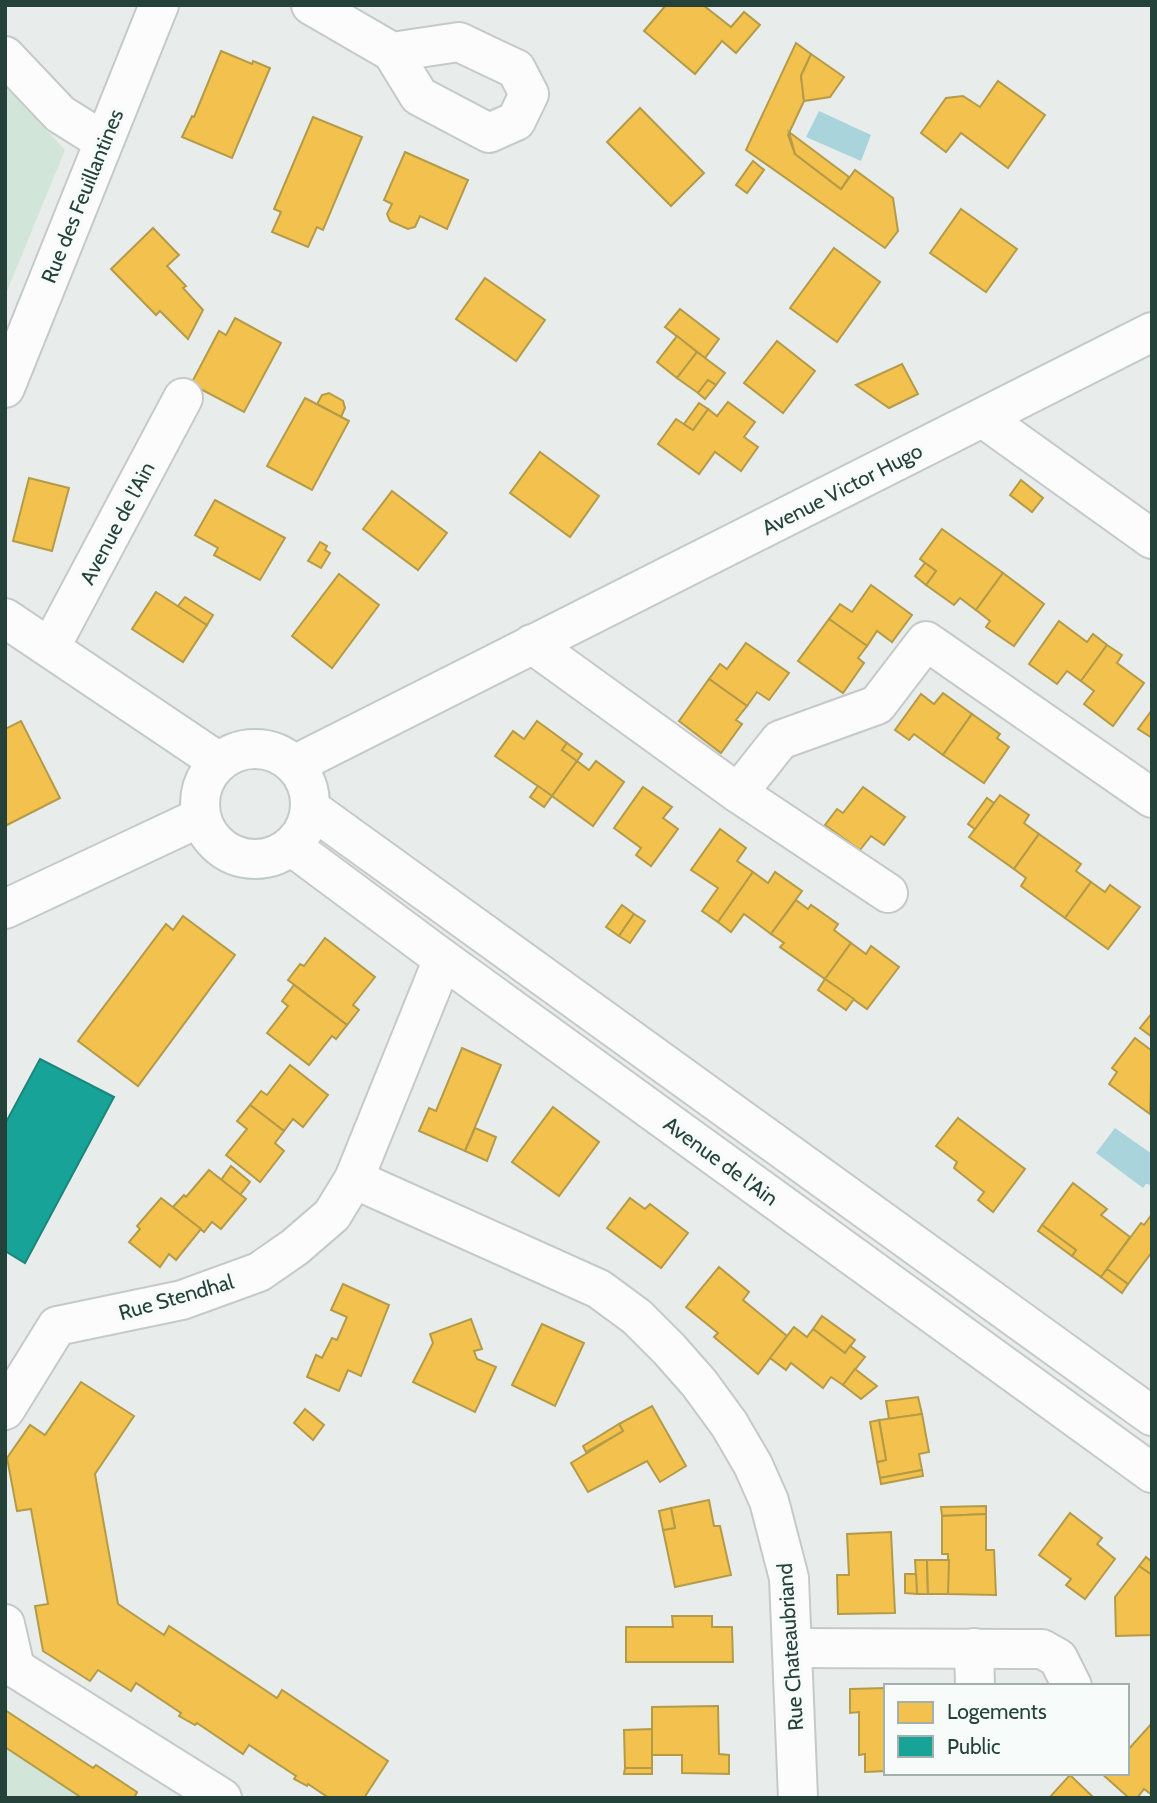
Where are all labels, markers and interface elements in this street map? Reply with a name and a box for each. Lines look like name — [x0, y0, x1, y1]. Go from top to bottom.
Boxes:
street label: Rue des Feuillantines — [36, 105, 128, 287]
street label: Avenue Victor Hugo — [758, 438, 926, 540]
street label: Avenue de l'Ain — [74, 458, 160, 588]
street label: Avenue de l'Ain — [659, 1111, 783, 1211]
street label: Rue Stendhal — [116, 1269, 236, 1325]
street label: Rue Chateaubriand — [772, 1562, 808, 1732]
legend — [884, 1684, 1129, 1775]
text: Logements — [947, 1699, 1047, 1724]
text: Public — [947, 1734, 1001, 1759]

